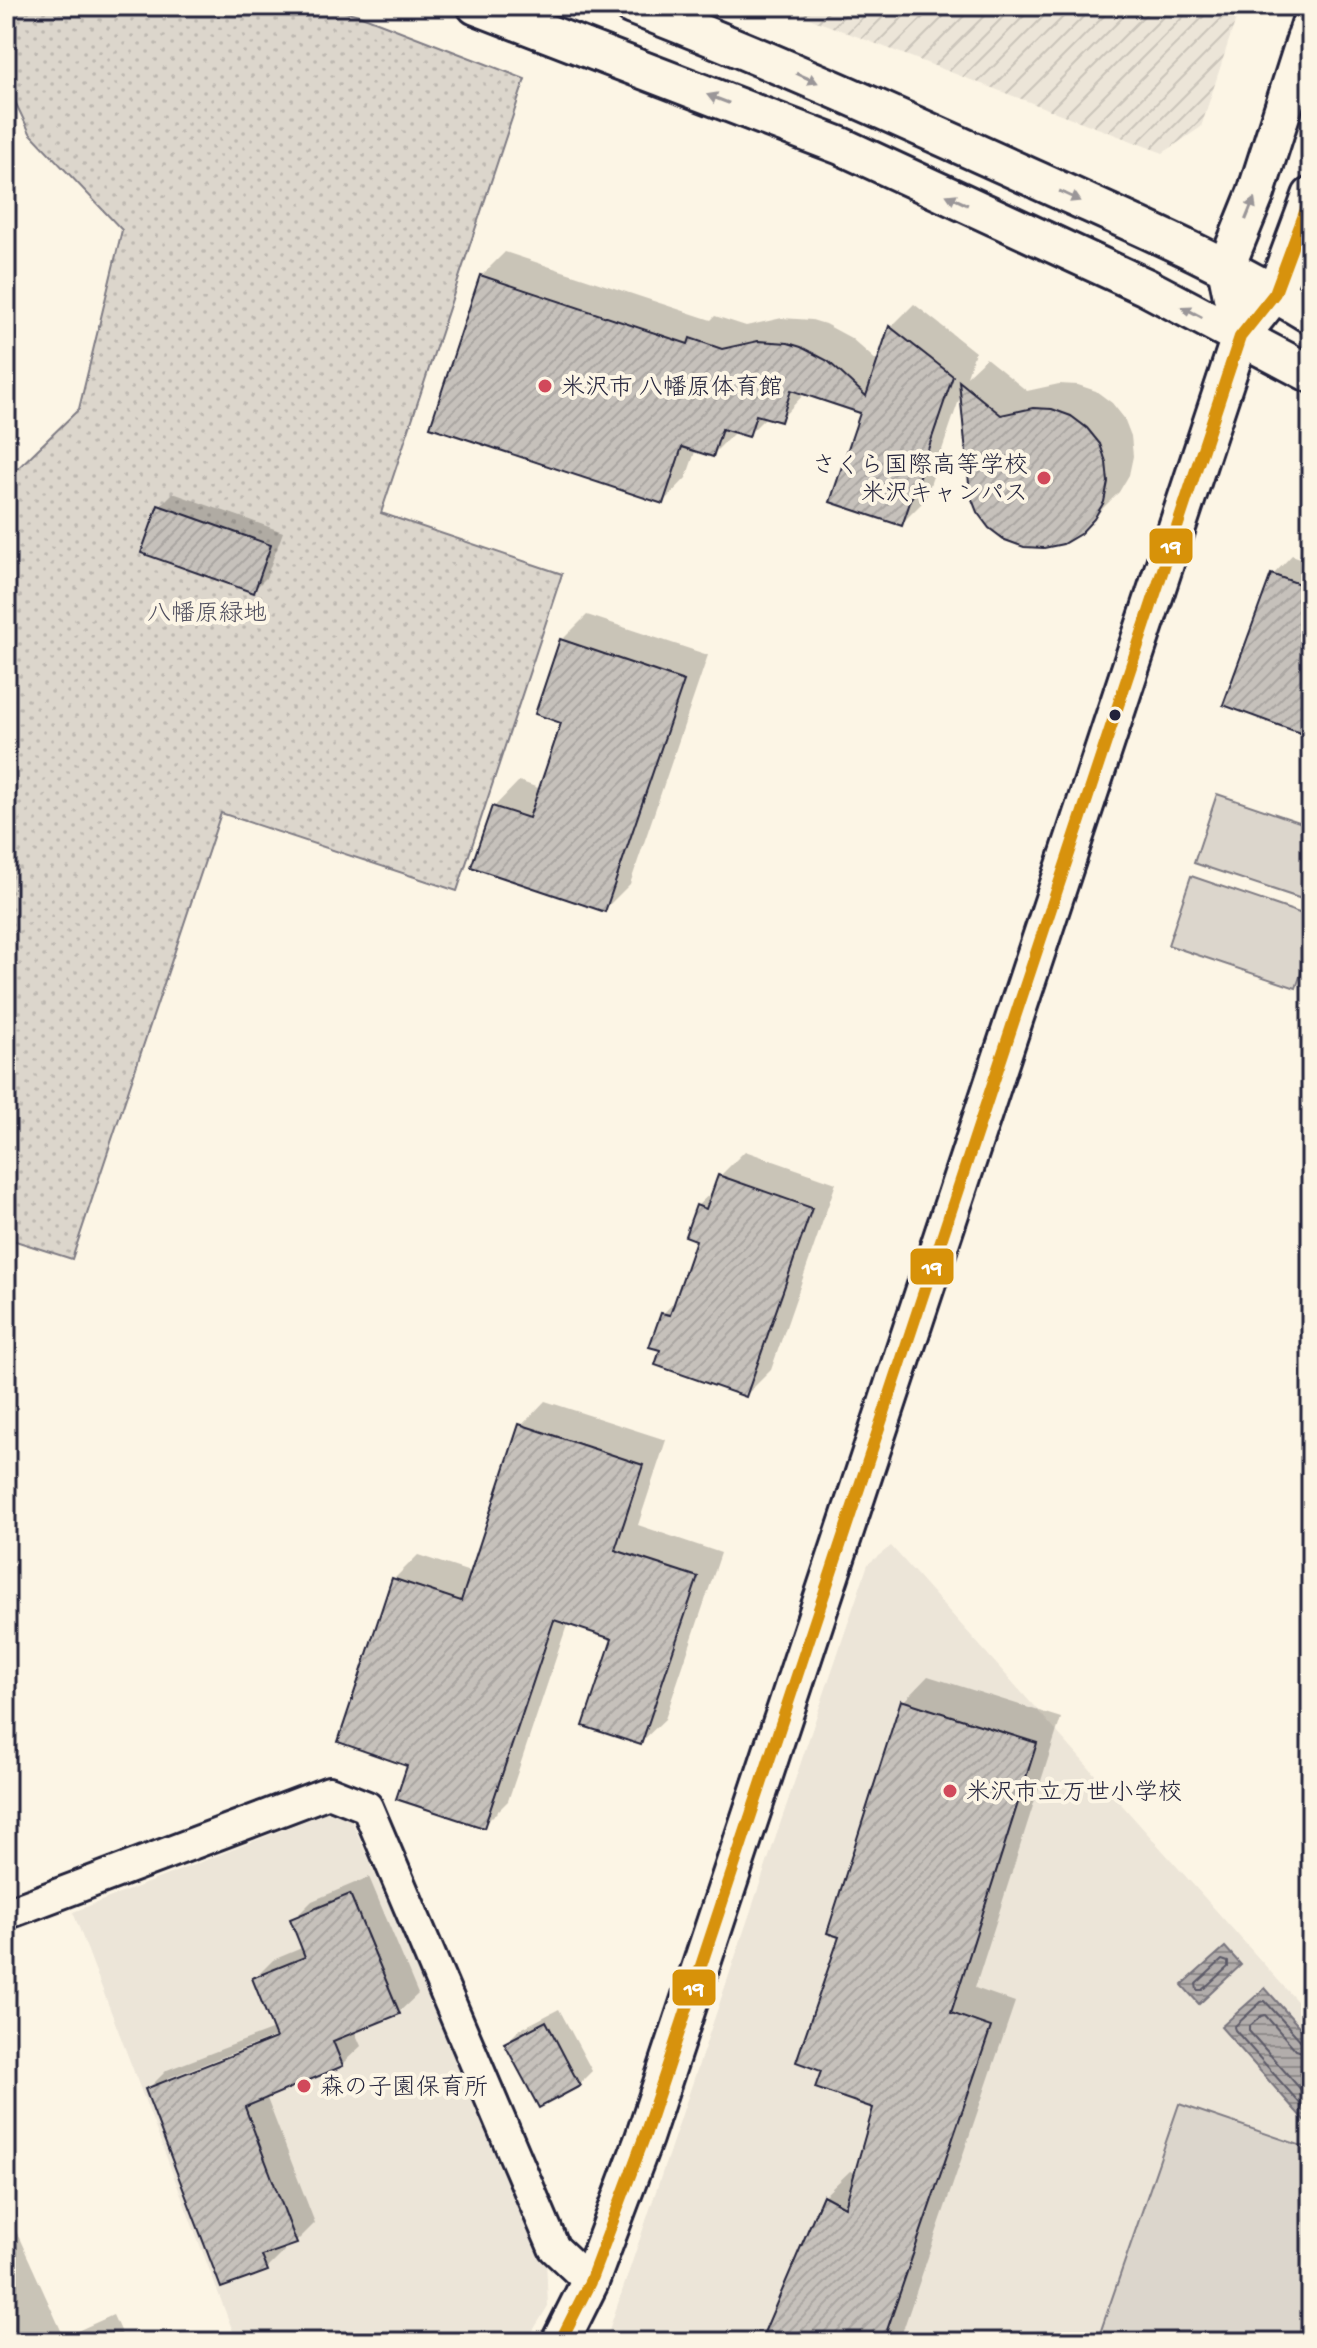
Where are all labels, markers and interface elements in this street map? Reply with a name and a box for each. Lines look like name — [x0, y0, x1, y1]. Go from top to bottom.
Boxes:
one-way arrow — [796, 71, 819, 85]
one-way arrow — [706, 92, 730, 105]
one-way arrow — [1059, 189, 1082, 203]
one-way arrow — [946, 193, 969, 207]
one-way arrow — [1244, 197, 1257, 221]
one-way arrow — [1181, 305, 1204, 318]
place label: 米沢市 八幡原体育館 — [561, 374, 783, 404]
marker: 米沢市 八幡原体育館 — [536, 377, 554, 395]
place label: さくら国際高等学校 米沢キャンパス — [812, 452, 1028, 510]
marker: さくら国際高等学校 米沢キャンパス — [1035, 469, 1053, 487]
line badge: 19 — [1148, 527, 1194, 565]
text: 19 — [1160, 536, 1181, 562]
park label: 八幡原緑地 — [147, 601, 267, 630]
unlabelled marker — [1107, 707, 1123, 723]
line badge: 19 — [909, 1247, 955, 1286]
text: 19 — [921, 1257, 942, 1283]
place label: 米沢市立万世小学校 — [966, 1779, 1182, 1809]
marker: 米沢市立万世小学校 — [941, 1782, 959, 1800]
line badge: 19 — [671, 1968, 717, 2007]
text: 19 — [683, 1978, 704, 2004]
place label: 森の子園保育所 — [320, 2074, 488, 2104]
marker: 森の子園保育所 — [295, 2077, 313, 2095]

